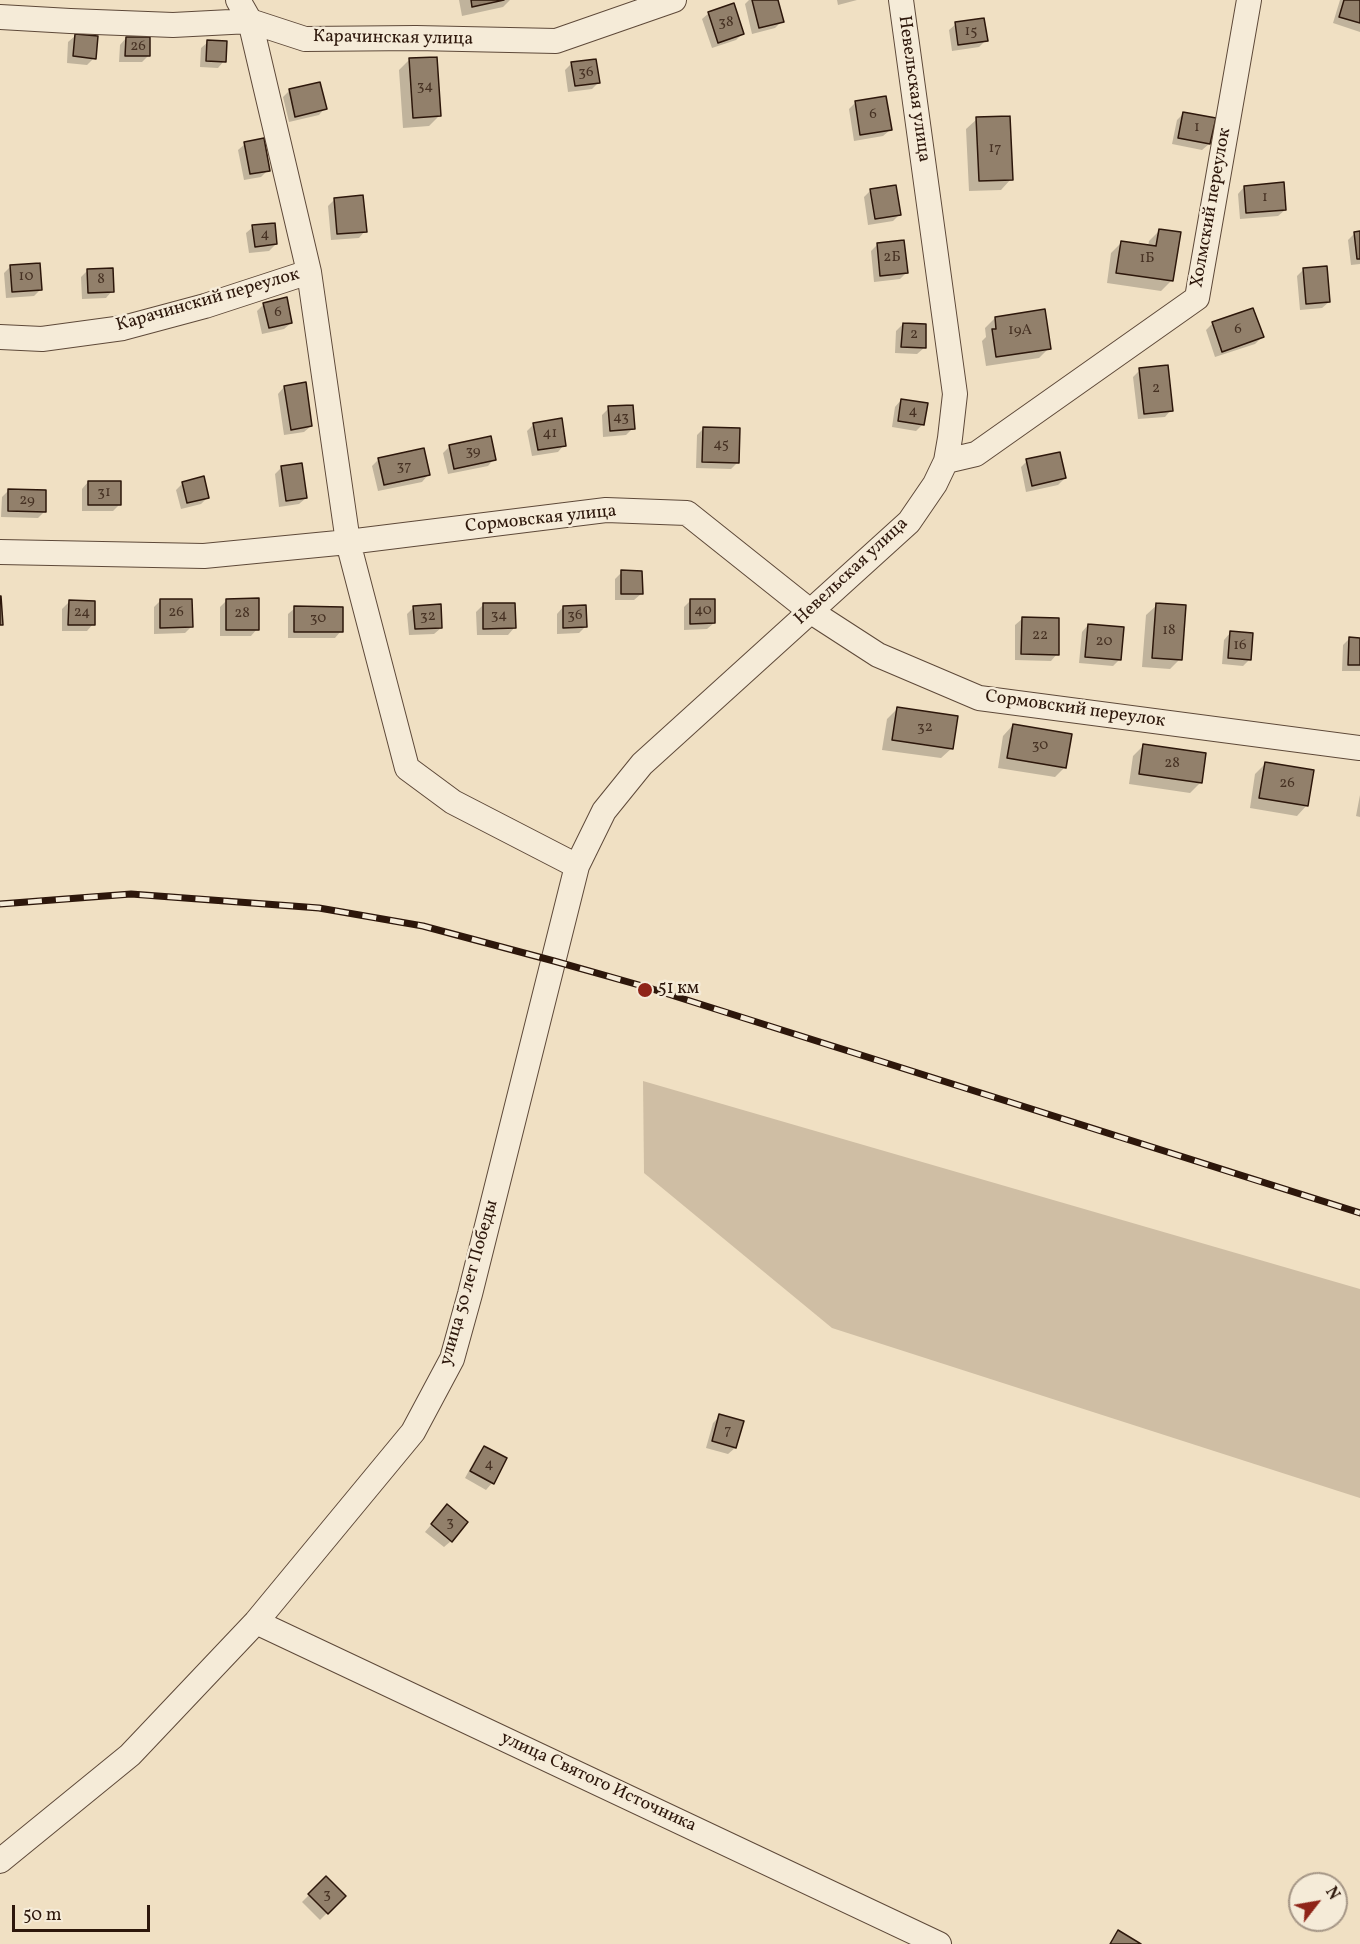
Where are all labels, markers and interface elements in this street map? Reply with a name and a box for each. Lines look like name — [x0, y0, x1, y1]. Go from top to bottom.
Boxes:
house number: 38 — [718, 14, 734, 32]
street label: Невельская улица — [892, 14, 934, 164]
house number: 15 — [964, 23, 978, 41]
street label: Карачинская улица — [313, 27, 473, 51]
house number: 26 — [130, 38, 146, 56]
house number: 36 — [578, 64, 594, 82]
house number: 34 — [417, 78, 433, 96]
house number: 6 — [869, 106, 877, 124]
house number: 1 — [1194, 119, 1200, 137]
street label: Холмский переулок — [1187, 126, 1237, 290]
house number: 17 — [988, 140, 1002, 158]
house number: 1 — [1262, 189, 1268, 207]
house number: 4 — [261, 226, 269, 244]
house number: 2Б — [883, 249, 901, 267]
house number: 1Б — [1139, 250, 1155, 268]
street label: Карачинский переулок — [114, 264, 302, 338]
house number: 10 — [19, 268, 33, 286]
house number: 8 — [97, 271, 105, 289]
house number: 6 — [274, 304, 282, 322]
house number: 6 — [1234, 321, 1242, 339]
house number: 19А — [1008, 322, 1032, 340]
house number: 2 — [910, 326, 918, 344]
house number: 2 — [1152, 380, 1160, 398]
house number: 4 — [909, 403, 917, 421]
house number: 43 — [613, 409, 629, 427]
house number: 41 — [543, 425, 557, 443]
house number: 45 — [713, 436, 729, 454]
house number: 39 — [465, 443, 481, 461]
house number: 37 — [397, 458, 411, 476]
house number: 31 — [97, 484, 111, 502]
house number: 29 — [19, 492, 35, 510]
street label: Сормовская улица — [464, 501, 618, 539]
street label: Невельская улица — [791, 514, 913, 630]
house number: 40 — [694, 602, 712, 620]
house number: 24 — [74, 604, 90, 622]
house number: 26 — [168, 604, 184, 622]
house number: 28 — [234, 605, 250, 623]
house number: 34 — [491, 607, 507, 625]
house number: 36 — [567, 607, 583, 625]
house number: 32 — [420, 608, 436, 626]
house number: 30 — [310, 610, 326, 628]
house number: 18 — [1162, 622, 1176, 640]
house number: 22 — [1032, 627, 1048, 645]
house number: 20 — [1096, 633, 1112, 651]
house number: 16 — [1233, 637, 1247, 655]
street label: Сормовский переулок — [984, 687, 1166, 733]
house number: 32 — [917, 719, 933, 737]
house number: 30 — [1032, 737, 1048, 755]
house number: 28 — [1164, 755, 1180, 773]
house number: 26 — [1279, 775, 1295, 793]
place label: 51 км — [658, 979, 699, 1001]
marker: 51 км — [636, 981, 654, 999]
street label: улица 50 лет Победы — [436, 1198, 504, 1368]
house number: 7 — [724, 1422, 732, 1440]
house number: 4 — [485, 1456, 493, 1474]
house number: 3 — [446, 1514, 454, 1532]
street label: улица Святого Источника — [497, 1728, 699, 1838]
north arrow — [1288, 1872, 1348, 1932]
text: N — [1319, 1883, 1344, 1904]
house number: 3 — [323, 1886, 331, 1904]
scale bar — [15, 1893, 153, 1931]
text: 50 m — [23, 1903, 62, 1928]

